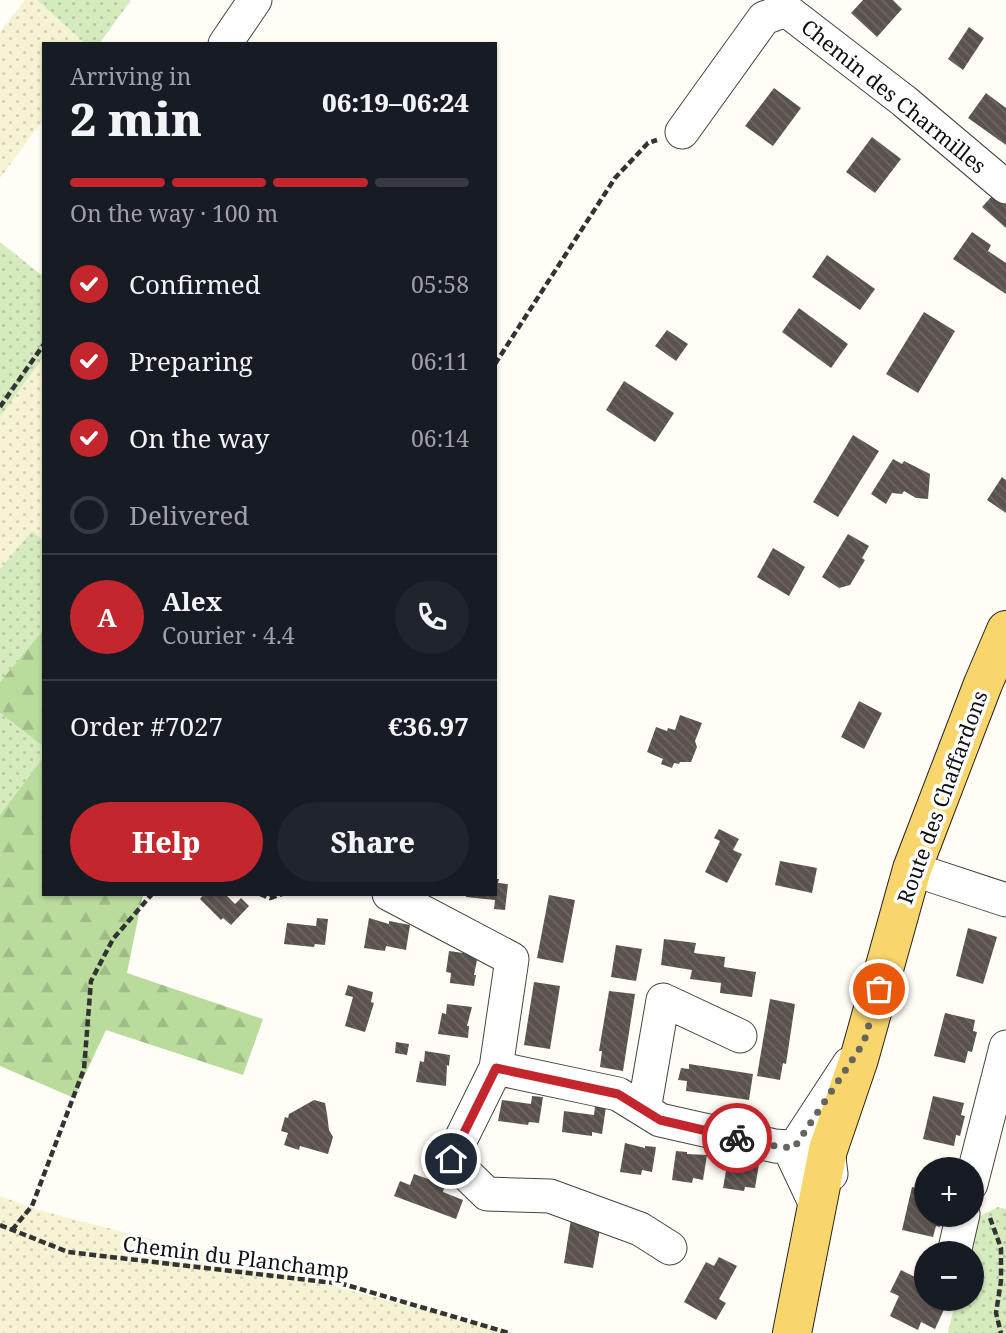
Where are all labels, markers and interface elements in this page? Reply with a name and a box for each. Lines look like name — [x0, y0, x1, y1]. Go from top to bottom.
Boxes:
street label: Chemin des Charmilles — [796, 13, 992, 179]
text: Arriving in — [70, 60, 191, 92]
text: 06:19–06:24 — [322, 84, 469, 120]
text: 2 min — [70, 87, 202, 149]
text: On the way · 100 m — [70, 197, 278, 229]
icon: check — [70, 265, 108, 303]
text: Confirmed — [129, 266, 261, 302]
text: 05:58 — [411, 268, 469, 300]
icon: check — [70, 342, 108, 380]
text: Preparing — [129, 343, 253, 379]
text: 06:11 — [411, 345, 469, 377]
icon: check — [70, 419, 108, 457]
text: On the way — [129, 420, 269, 456]
text: 06:14 — [411, 422, 469, 454]
text: Delivered — [129, 497, 249, 533]
button: phone — [395, 580, 469, 654]
text: Alex — [162, 583, 222, 619]
text: A — [97, 599, 117, 635]
text: Courier · 4.4 — [162, 619, 295, 651]
street label: Route des Chaffardons — [890, 686, 994, 908]
text: Order #7027 — [70, 708, 223, 744]
text: €36.97 — [388, 708, 469, 744]
button: Help — [70, 802, 263, 882]
button: Share — [277, 802, 469, 882]
pin — [849, 959, 909, 1019]
icon: bag — [860, 970, 898, 1008]
courier — [702, 1103, 772, 1173]
icon: bike — [718, 1119, 756, 1157]
pin — [421, 1129, 481, 1189]
icon: home — [432, 1140, 470, 1178]
map controls — [914, 1157, 984, 1311]
button: + — [914, 1157, 984, 1227]
street label: Chemin du Planchamp — [121, 1229, 351, 1285]
button: − — [914, 1241, 984, 1311]

